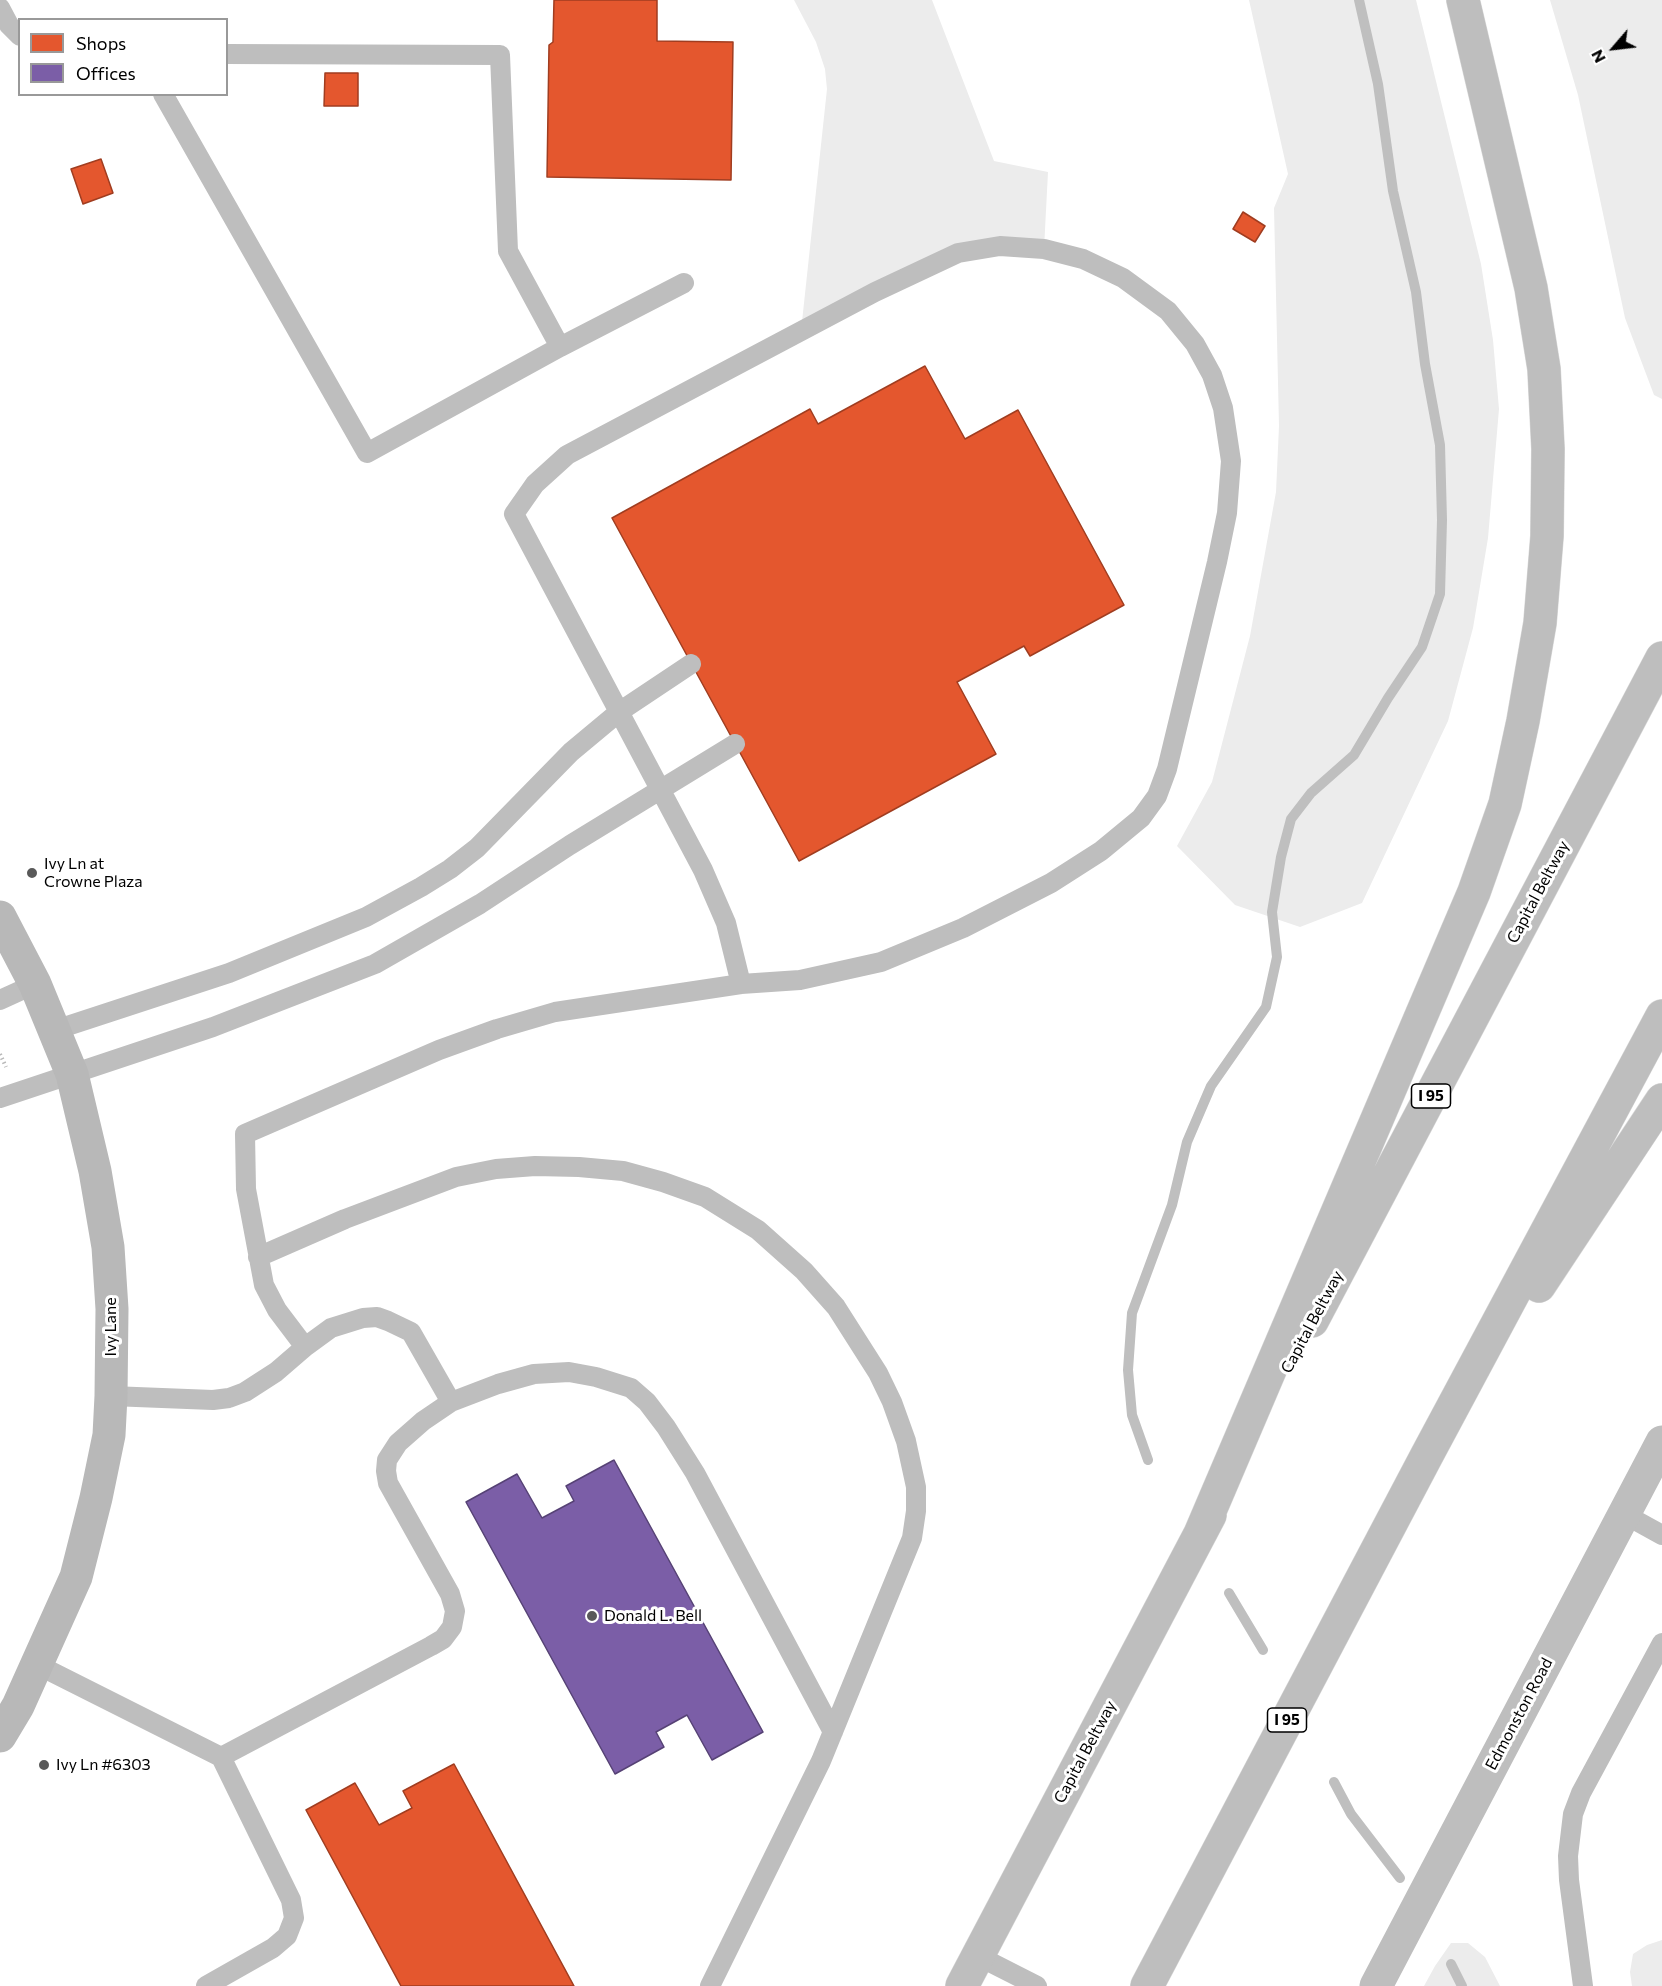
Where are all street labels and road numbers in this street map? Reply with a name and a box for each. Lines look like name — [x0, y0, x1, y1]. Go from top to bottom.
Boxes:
street label: Capital Beltway — [1503, 837, 1573, 947]
road number: I 95 — [1412, 1084, 1450, 1108]
street label: Capital Beltway — [1277, 1267, 1347, 1377]
street label: Ivy Lane — [101, 1297, 121, 1357]
street label: Edmonston Road — [1481, 1655, 1557, 1773]
street label: Capital Beltway — [1050, 1697, 1120, 1807]
road number: I 95 — [1268, 1708, 1306, 1732]

